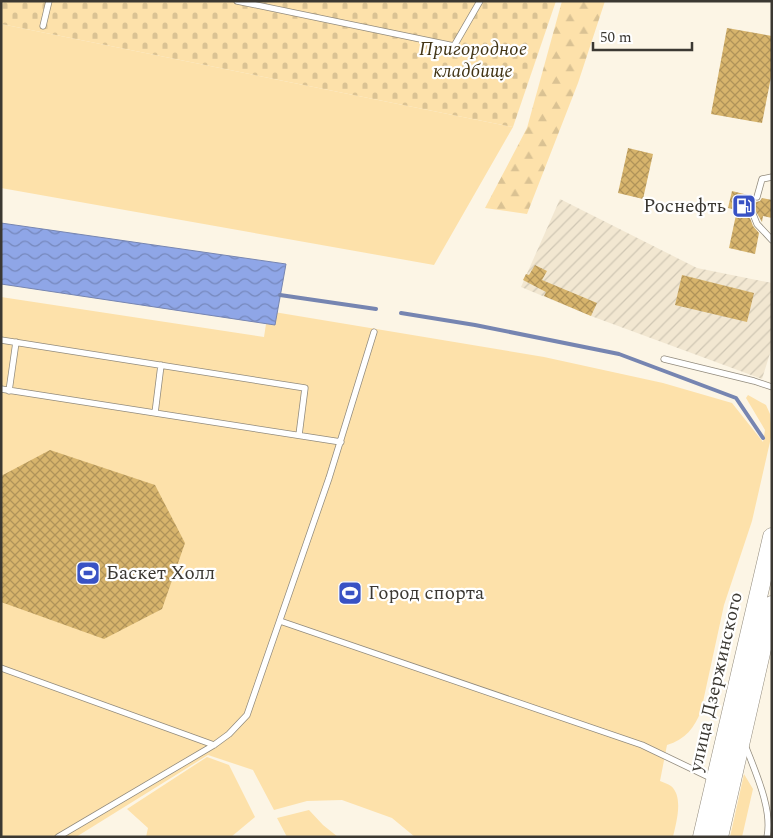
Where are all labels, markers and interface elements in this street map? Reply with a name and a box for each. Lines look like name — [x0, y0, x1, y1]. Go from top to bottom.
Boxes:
scale bar — [593, 20, 692, 52]
text: 50 m — [600, 26, 632, 49]
park label: Пригородное кладбище — [419, 35, 527, 86]
place label: Роснефть — [643, 192, 726, 221]
fuel station icon: Роснефть — [731, 193, 757, 219]
place label: Баскет Холл — [106, 559, 215, 588]
sports icon: Баскет Холл — [75, 560, 101, 586]
place label: Город спорта — [368, 579, 485, 608]
sports icon: Город спорта — [337, 580, 363, 606]
street label: улица Дзержинского — [681, 589, 751, 776]

